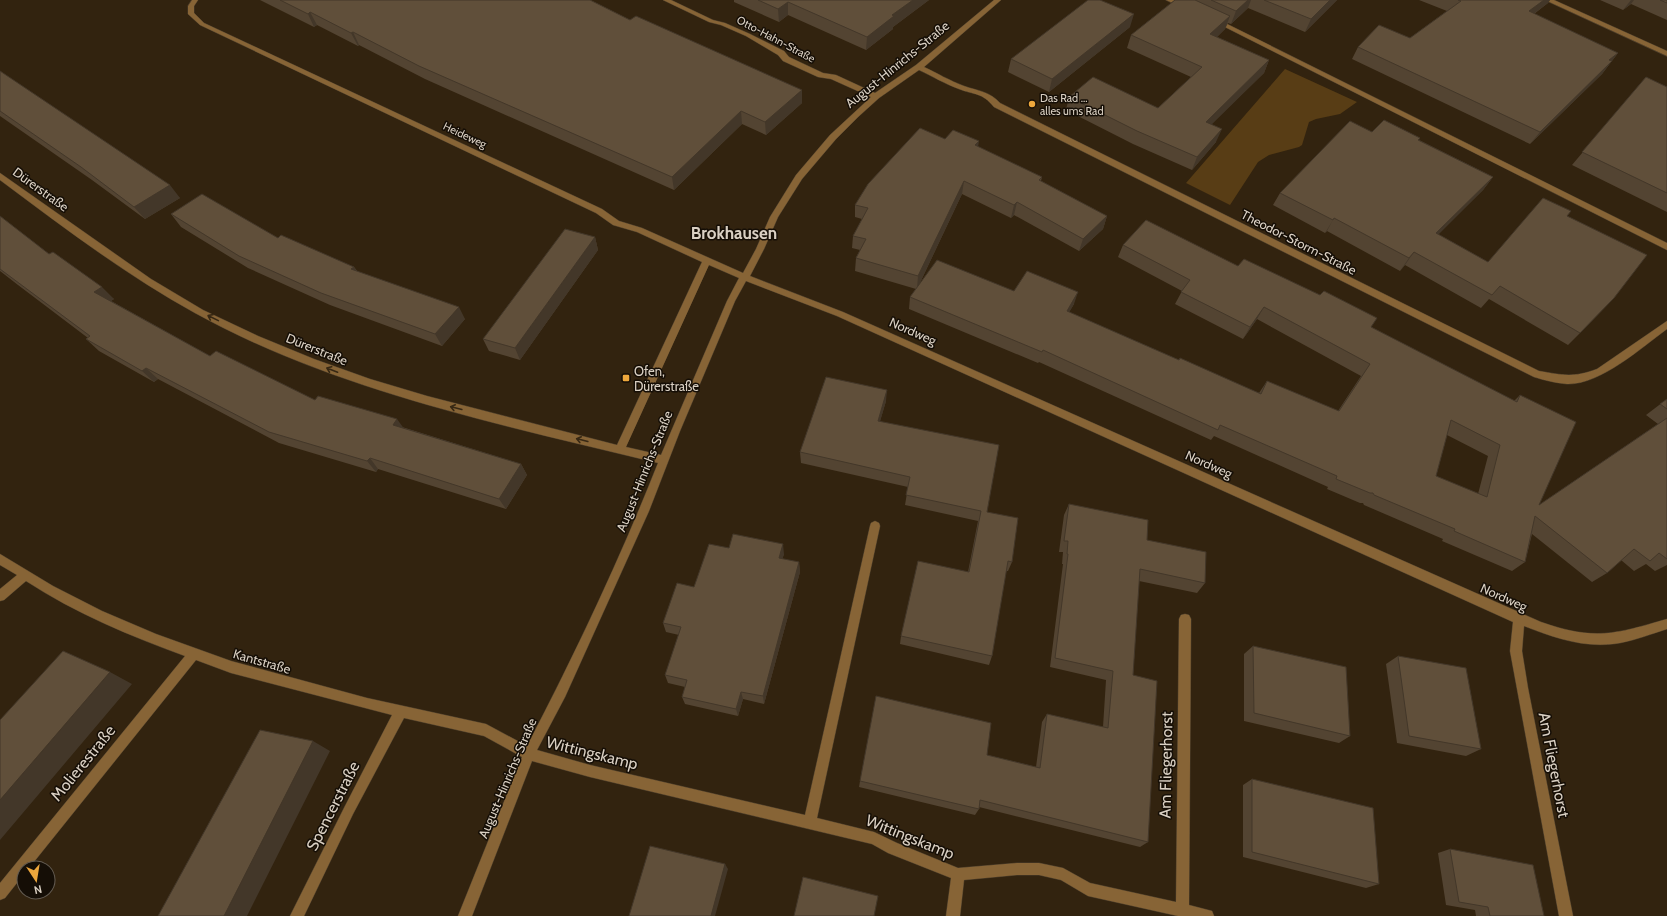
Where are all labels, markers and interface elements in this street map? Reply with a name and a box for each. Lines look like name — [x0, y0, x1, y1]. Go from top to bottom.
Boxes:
street label: Otto-Hahn-Straße — [734, 12, 818, 66]
street label: August-Hinrichs-Straße — [842, 17, 952, 111]
place label: Das Rad ... alles ums Rad — [1040, 91, 1103, 118]
marker: Das Rad ... alles ums Rad — [1027, 99, 1037, 109]
street label: Heideweg — [441, 119, 489, 151]
street label: Dürerstraße — [10, 163, 72, 215]
street label: Theodor-Storm-Straße — [1239, 206, 1360, 278]
district label: Brokhausen — [691, 223, 777, 243]
one-way arrow — [207, 314, 219, 321]
street label: Nordweg — [887, 314, 939, 349]
street label: Dürerstraße — [284, 329, 350, 369]
place label: Ofen, Dürerstraße — [634, 363, 699, 394]
one-way arrow — [326, 365, 338, 373]
marker: Ofen, Dürerstraße — [621, 373, 631, 383]
one-way arrow — [450, 403, 463, 411]
street label: August-Hinrichs-Straße — [612, 408, 676, 534]
one-way arrow — [576, 436, 589, 443]
street label: Nordweg — [1183, 447, 1235, 482]
street label: Nordweg — [1478, 580, 1530, 615]
street label: Kantstraße — [231, 645, 293, 677]
street label: Am Fliegerhorst — [1156, 711, 1176, 819]
street label: Am Fliegerhorst — [1534, 711, 1574, 820]
street label: August-Hinrichs-Straße — [474, 715, 540, 840]
street label: Molierestraße — [47, 721, 119, 805]
street label: Wittingskamp — [544, 732, 640, 774]
street label: Spencerstraße — [302, 758, 364, 854]
street label: Wittingskamp — [863, 811, 957, 863]
north arrow — [16, 860, 56, 900]
text: N — [33, 882, 43, 897]

